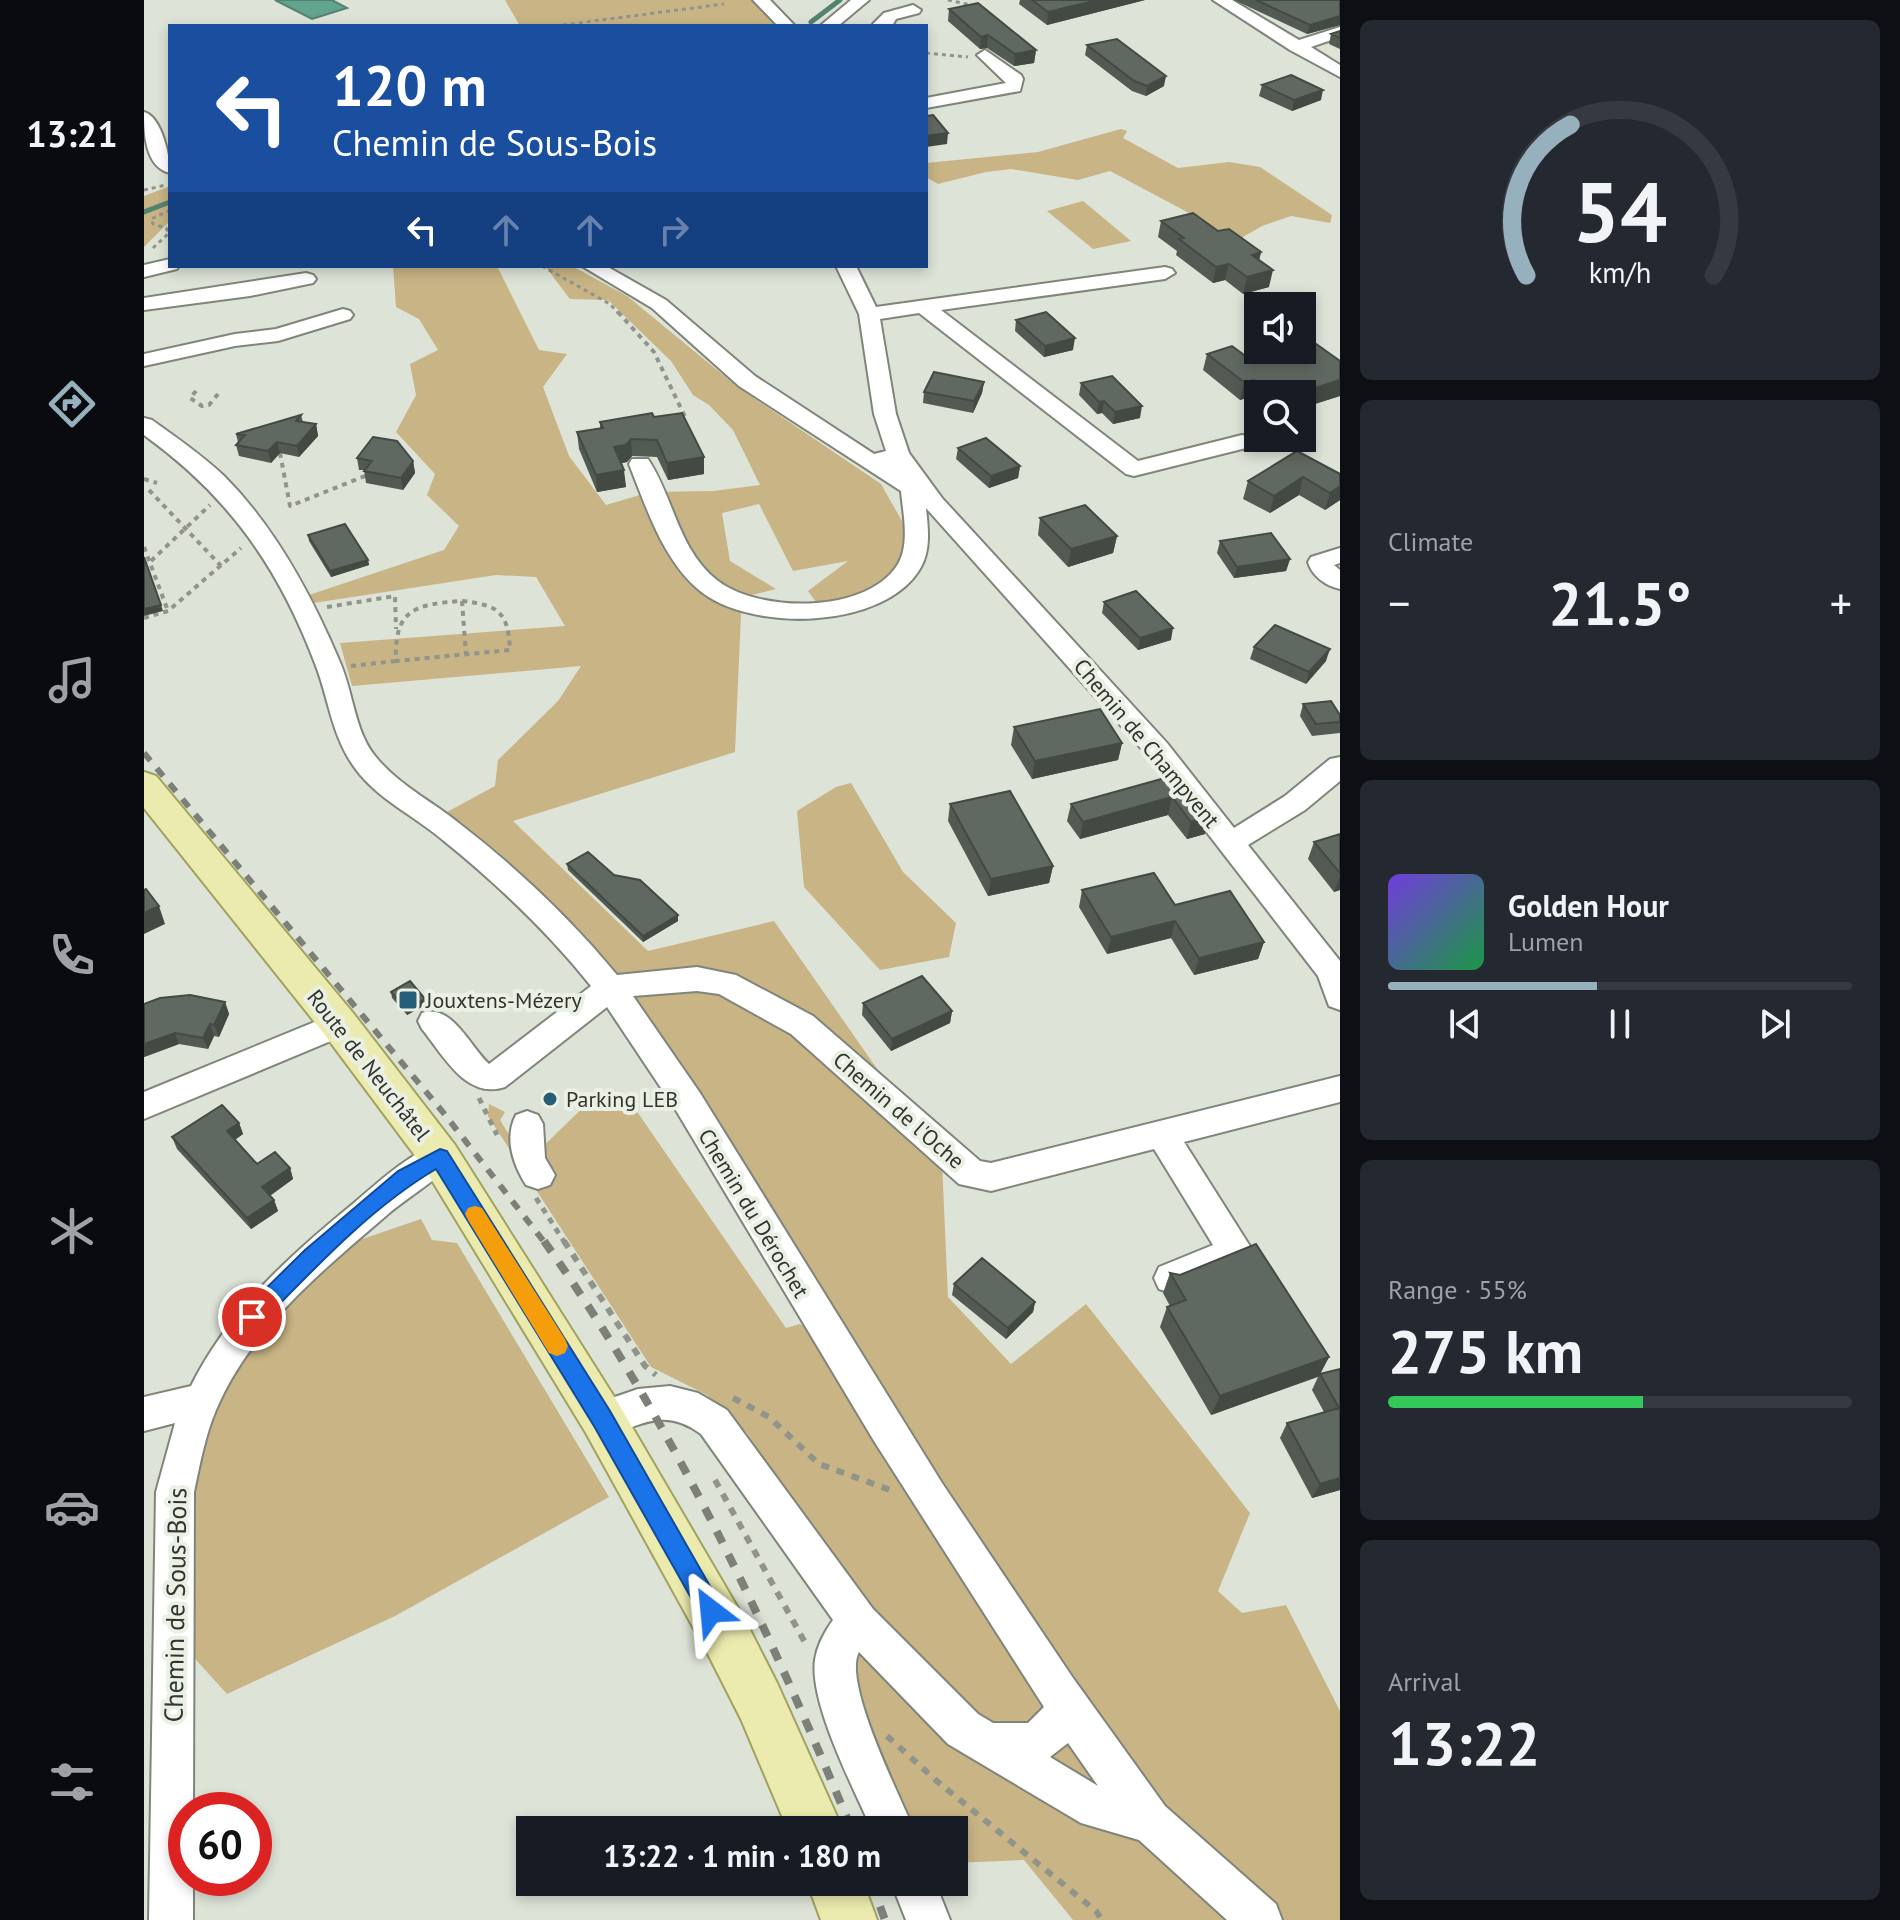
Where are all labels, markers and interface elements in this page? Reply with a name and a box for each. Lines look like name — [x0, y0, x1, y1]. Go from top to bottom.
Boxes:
text: 120 m — [332, 49, 487, 121]
icon: left — [200, 56, 304, 160]
text: 13:21 — [26, 110, 118, 157]
text: Chemin de Sous-Bois — [332, 119, 657, 166]
text: 54 — [1573, 157, 1667, 265]
icon: left — [400, 208, 444, 252]
icon: ahead — [484, 208, 528, 252]
icon: ahead — [568, 208, 612, 252]
icon: right — [652, 208, 696, 252]
text: km/h — [1589, 254, 1651, 291]
map controls — [1244, 292, 1316, 452]
button: sound — [1244, 292, 1316, 364]
icon: directions — [44, 376, 100, 432]
button: search — [1244, 380, 1316, 452]
text: Climate — [1388, 525, 1473, 558]
text: 21.5° — [1548, 564, 1692, 642]
text: − — [1388, 574, 1410, 631]
text: + — [1830, 574, 1852, 631]
icon: music — [44, 652, 100, 708]
street label: Chemin de Champvent — [1068, 653, 1226, 834]
text: Golden Hour — [1508, 886, 1669, 925]
text: Lumen — [1508, 925, 1583, 958]
icon: phone — [44, 927, 100, 983]
street label: Route de Neuchâtel — [301, 984, 437, 1147]
place label: Jouxtens-Mézery — [425, 986, 582, 1014]
marker: Jouxtens-Mézery — [397, 989, 419, 1011]
icon: previous — [1443, 1002, 1487, 1046]
icon: pause — [1598, 1002, 1642, 1046]
icon: next — [1753, 1002, 1797, 1046]
street label: Chemin de l'Oche — [828, 1045, 970, 1175]
place label: Parking LEB — [566, 1085, 678, 1113]
marker: Parking LEB — [541, 1090, 559, 1108]
street label: Chemin du Dérochet — [692, 1123, 816, 1303]
icon: climate — [44, 1203, 100, 1259]
text: Range · 55% — [1388, 1273, 1527, 1306]
pin — [218, 1283, 286, 1351]
icon: arrive — [230, 1295, 274, 1339]
text: 275 km — [1388, 1312, 1583, 1390]
icon: car — [44, 1479, 100, 1535]
street label: Chemin de Sous-Bois — [156, 1487, 194, 1723]
position arrow — [669, 1569, 753, 1653]
text: Arrival — [1388, 1665, 1461, 1698]
text: 13:22 — [1388, 1704, 1540, 1782]
icon: filters — [44, 1754, 100, 1810]
speed limit sign: 60 — [168, 1792, 272, 1896]
text: 13:22 · 1 min · 180 m — [603, 1836, 881, 1875]

